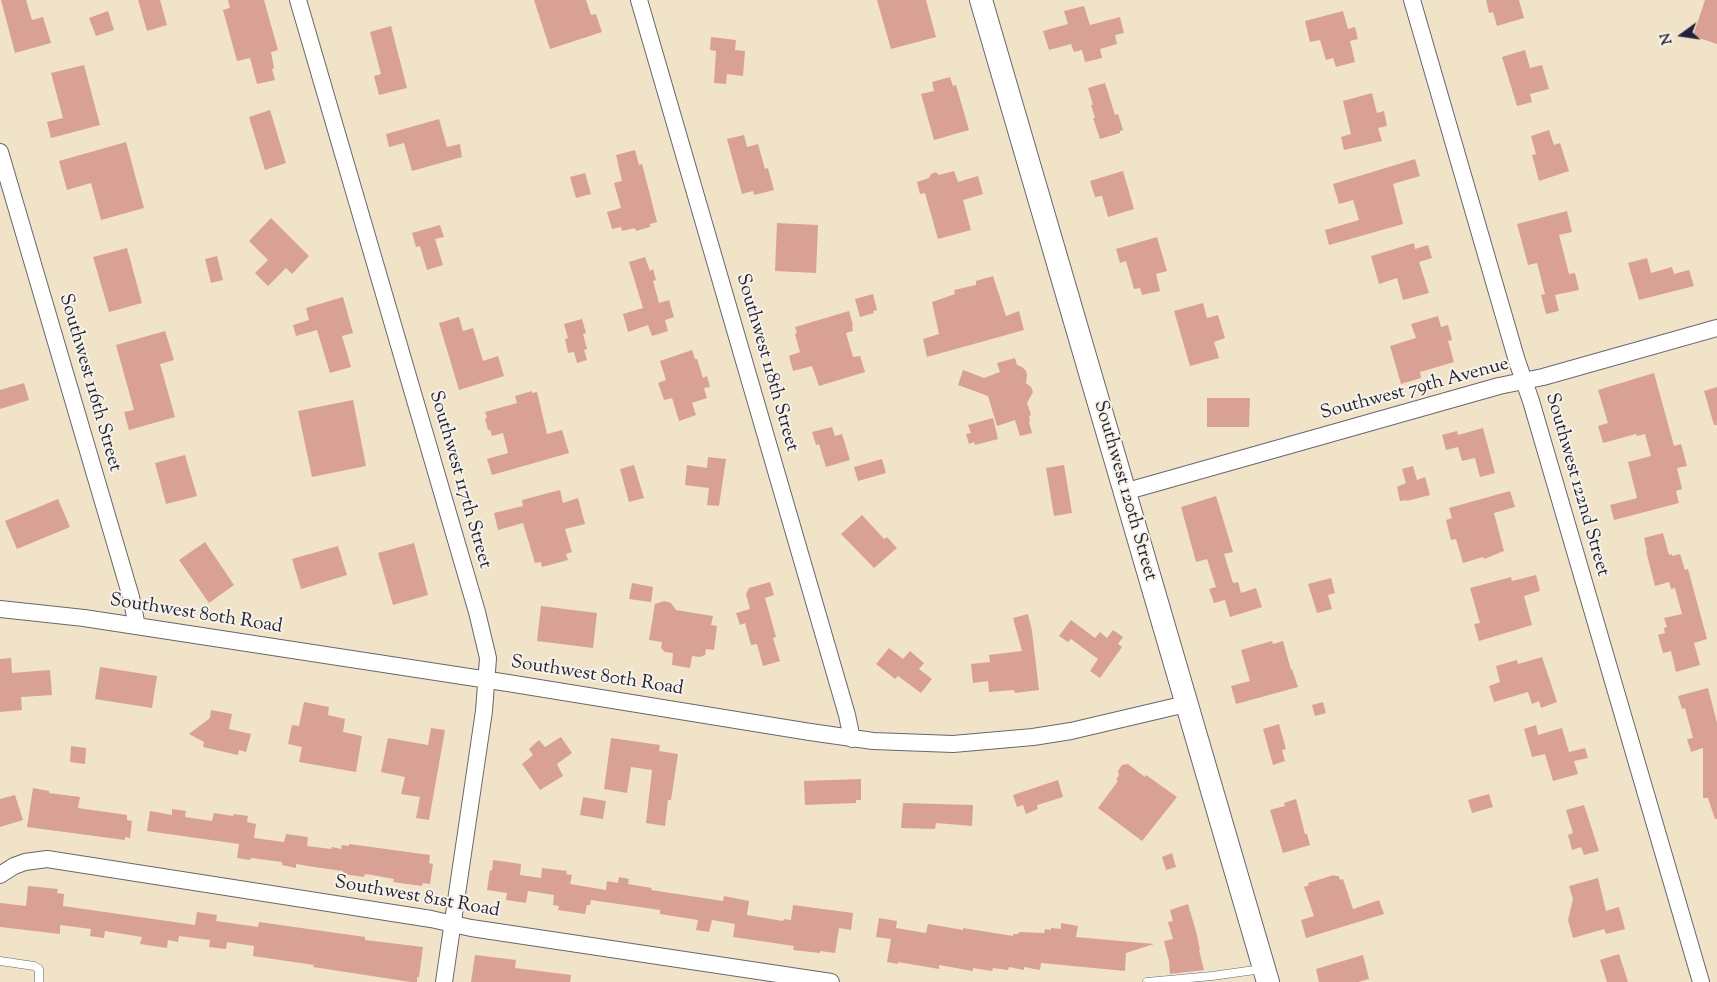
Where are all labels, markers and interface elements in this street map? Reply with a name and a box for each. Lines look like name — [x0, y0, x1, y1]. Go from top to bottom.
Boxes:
north arrow — [1657, 10, 1707, 60]
text: N — [1656, 31, 1679, 46]
street label: Southwest 118th Street — [730, 272, 802, 454]
street label: Southwest 116th Street — [53, 292, 125, 474]
street label: Southwest 79th Avenue — [1318, 354, 1512, 426]
street label: Southwest 117th Street — [423, 388, 495, 572]
street label: Southwest 122nd Street — [1539, 391, 1613, 579]
street label: Southwest 120th Street — [1087, 398, 1161, 584]
street label: Southwest 80th Road — [108, 590, 284, 640]
street label: Southwest 80th Road — [509, 652, 685, 702]
street label: Southwest 81st Road — [333, 872, 501, 924]

